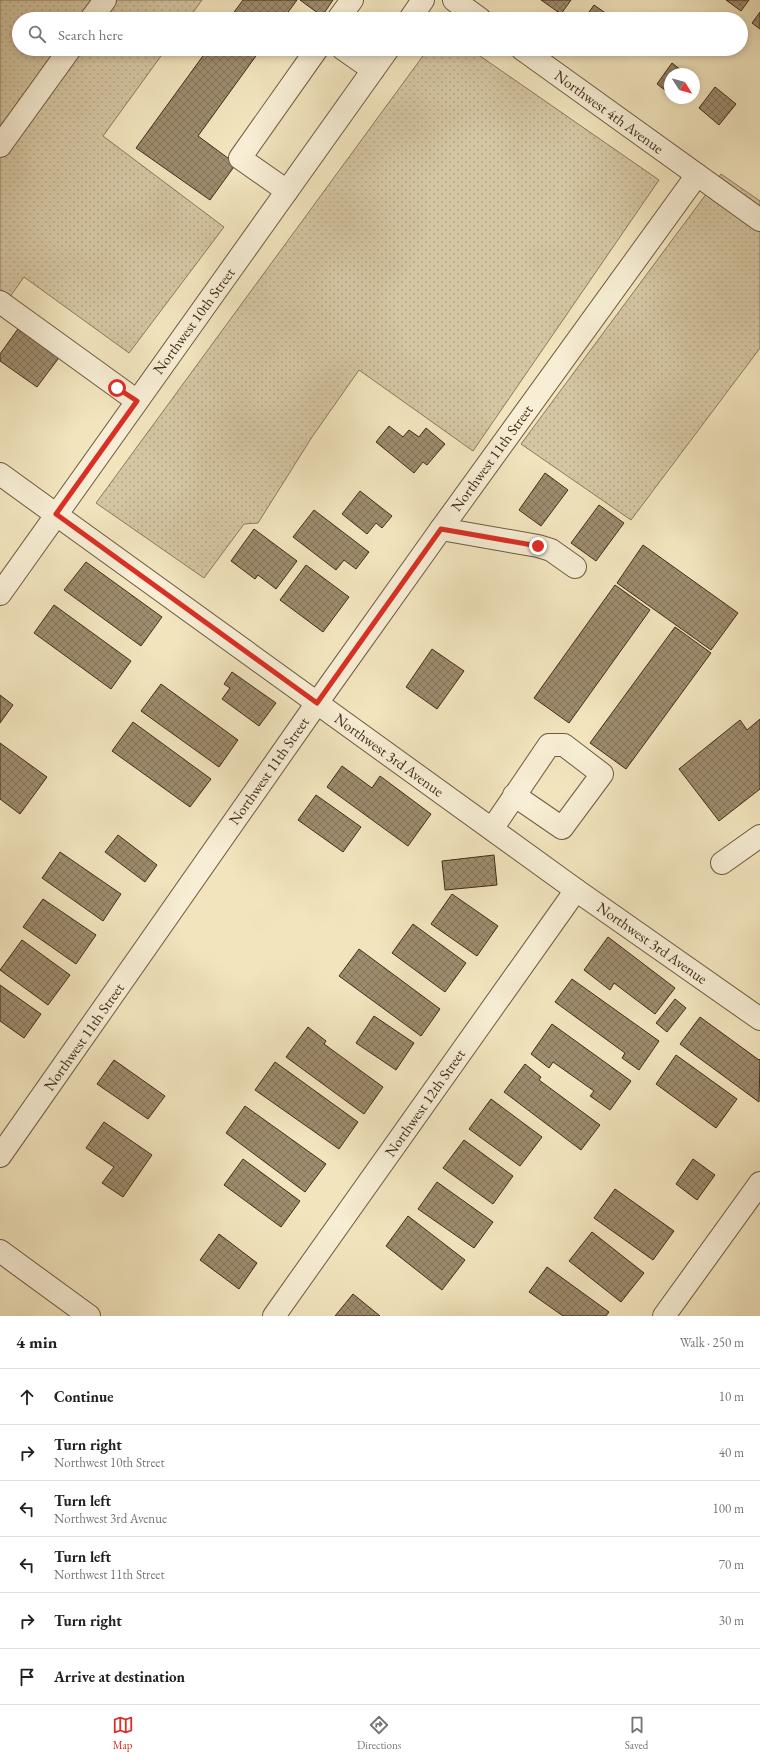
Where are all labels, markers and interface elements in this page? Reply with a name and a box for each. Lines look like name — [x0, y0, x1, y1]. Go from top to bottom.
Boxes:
search box — [12, 12, 748, 56]
icon: search — [26, 23, 48, 45]
text: Search here — [58, 25, 123, 44]
street label: Northwest 4th Avenue — [551, 66, 668, 158]
north arrow — [664, 68, 700, 104]
street label: Northwest 10th Street — [148, 263, 239, 378]
route start — [108, 379, 126, 397]
street label: Northwest 11th Street — [446, 400, 537, 515]
route end — [529, 537, 547, 555]
street label: Northwest 3rd Avenue — [331, 709, 448, 801]
street label: Northwest 11th Street — [224, 713, 313, 828]
street label: Northwest 3rd Avenue — [593, 897, 711, 988]
street label: Northwest 11th Street — [39, 979, 128, 1094]
street label: Northwest 12th Street — [380, 1045, 469, 1160]
text: 4 min — [16, 1331, 57, 1353]
text: Walk · 250 m — [680, 1334, 744, 1351]
icon: ahead — [16, 1386, 38, 1408]
text: Continue — [54, 1387, 114, 1406]
text: 10 m — [719, 1388, 744, 1405]
text: Turn right — [54, 1435, 122, 1454]
icon: right — [16, 1442, 38, 1464]
text: 40 m — [719, 1444, 744, 1461]
text: Northwest 10th Street — [54, 1454, 164, 1471]
text: Turn left — [54, 1491, 111, 1510]
icon: left — [16, 1498, 38, 1520]
text: 100 m — [713, 1500, 744, 1517]
text: Northwest 3rd Avenue — [54, 1510, 167, 1527]
text: Turn left — [54, 1547, 111, 1566]
icon: left — [16, 1554, 38, 1576]
text: 70 m — [719, 1556, 744, 1573]
text: Northwest 11th Street — [54, 1566, 164, 1583]
icon: right — [16, 1610, 38, 1632]
text: Turn right — [54, 1611, 122, 1630]
text: 30 m — [719, 1612, 744, 1629]
icon: arrive — [16, 1666, 38, 1688]
text: Arrive at destination — [54, 1667, 185, 1686]
tab: Map — [112, 1714, 134, 1752]
tab: Directions — [357, 1714, 401, 1752]
tab: Saved — [625, 1714, 648, 1752]

